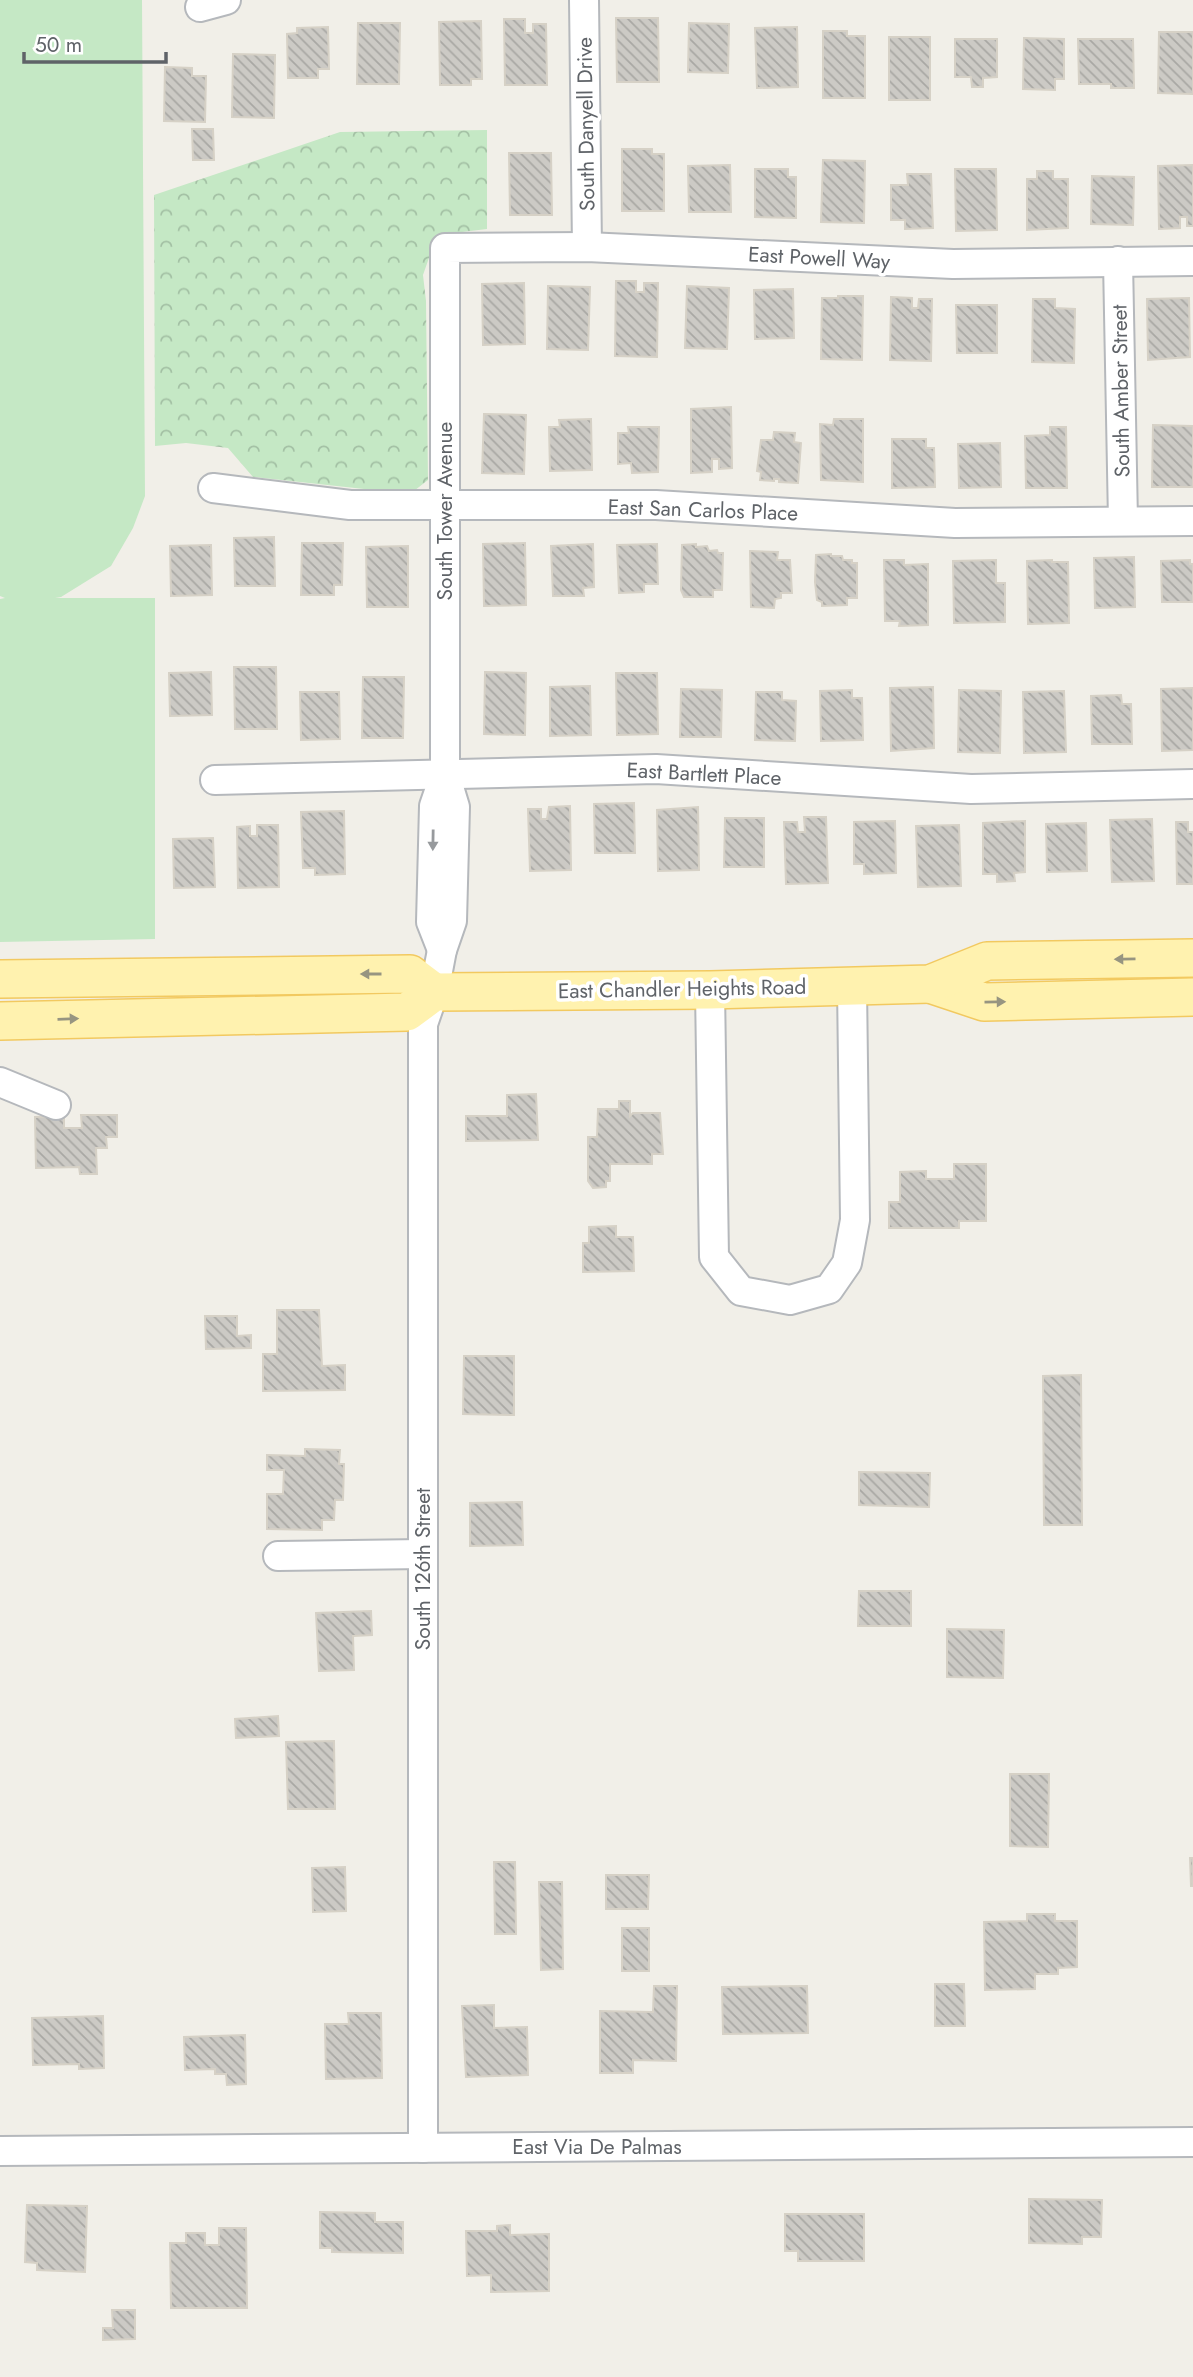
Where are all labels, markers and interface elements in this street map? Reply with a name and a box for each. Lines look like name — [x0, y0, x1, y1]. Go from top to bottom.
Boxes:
scale bar — [24, 21, 166, 65]
text: 50 m — [35, 30, 82, 60]
street label: South Danyell Drive — [569, 37, 603, 211]
street label: East Powell Way — [747, 239, 892, 277]
street label: South Amber Street — [1104, 304, 1138, 478]
street label: South Tower Avenue — [430, 421, 460, 600]
street label: East San Carlos Place — [607, 492, 799, 528]
street label: East Bartlett Place — [626, 755, 782, 793]
one-way arrow — [427, 829, 439, 851]
one-way arrow — [1114, 953, 1136, 965]
one-way arrow — [360, 968, 382, 980]
street label: East Chandler Heights Road — [558, 972, 806, 1006]
one-way arrow — [984, 996, 1006, 1008]
one-way arrow — [57, 1014, 79, 1025]
street label: South 126th Street — [408, 1488, 438, 1650]
street label: East Via De Palmas — [512, 2132, 682, 2162]

